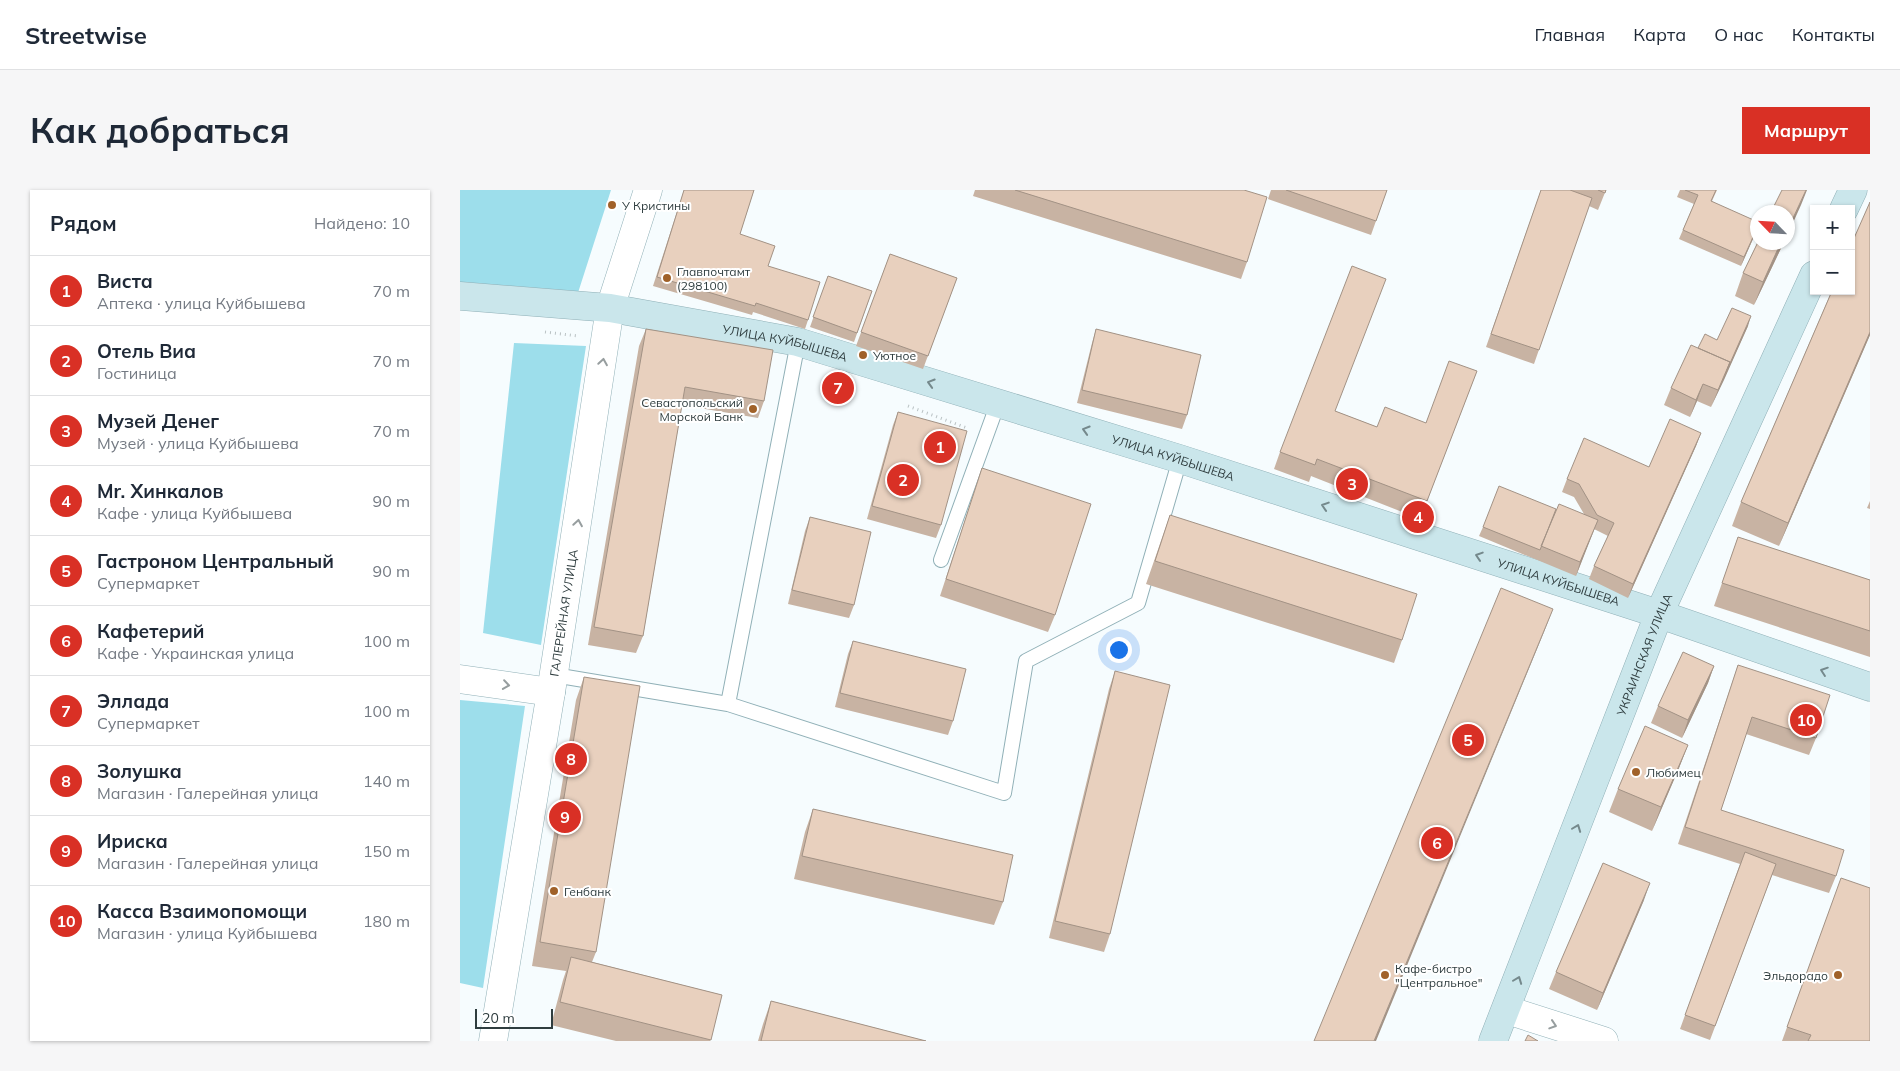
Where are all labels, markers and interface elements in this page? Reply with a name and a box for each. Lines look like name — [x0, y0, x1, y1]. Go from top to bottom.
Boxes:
text: Streetwise — [25, 20, 147, 50]
text: Главная — [1535, 23, 1605, 46]
text: Карта — [1633, 23, 1686, 46]
text: О нас — [1714, 23, 1764, 46]
text: Контакты — [1792, 23, 1875, 46]
button: Маршрут — [1742, 107, 1870, 154]
text: Как добраться — [30, 108, 290, 152]
place label: У Кристины — [621, 198, 690, 213]
marker: У Кристины — [606, 199, 618, 211]
north arrow — [1750, 205, 1795, 250]
map controls — [1810, 205, 1855, 295]
button: + — [1810, 205, 1855, 250]
text: Рядом — [50, 210, 117, 236]
text: Найдено: 10 — [314, 213, 410, 233]
button: − — [1810, 250, 1855, 295]
place label: Главпочтамт (298100) — [677, 264, 751, 293]
text: Виста — [97, 269, 153, 293]
marker: Главпочтамт (298100) — [661, 272, 673, 284]
text: 1 — [61, 281, 71, 301]
text: 70 m — [373, 281, 410, 301]
text: Аптека · улица Куйбышева — [97, 293, 306, 313]
street label: УЛИЦА КУЙБЫШЕВА — [720, 321, 850, 364]
text: Отель Виа — [97, 339, 196, 363]
place label: Уютное — [872, 348, 916, 363]
marker: Уютное — [857, 349, 869, 361]
text: 2 — [61, 351, 71, 371]
text: 70 m — [373, 351, 410, 371]
one-way arrow — [597, 358, 608, 366]
text: Гостиница — [97, 363, 177, 383]
pin: 7 — [822, 369, 854, 407]
one-way arrow — [927, 379, 935, 389]
place label: Севастопольский Морской Банк — [641, 395, 744, 424]
marker: Севастопольский Морской Банк — [747, 403, 759, 415]
text: Музей Денег — [97, 409, 219, 433]
text: 3 — [61, 421, 71, 441]
text: 70 m — [373, 421, 410, 441]
one-way arrow — [1083, 426, 1091, 436]
pin: 1 — [924, 428, 956, 466]
street label: УЛИЦА КУЙБЫШЕВА — [1109, 431, 1237, 484]
text: Музей · улица Куйбышева — [97, 433, 299, 453]
pin: 2 — [887, 461, 919, 499]
pin: 3 — [1336, 465, 1368, 503]
text: Mr. Хинкалов — [97, 479, 224, 503]
text: 4 — [61, 491, 71, 511]
text: 90 m — [373, 491, 410, 511]
pin: 4 — [1402, 498, 1434, 536]
one-way arrow — [1321, 502, 1329, 512]
text: Кафе · улица Куйбышева — [97, 503, 292, 523]
one-way arrow — [572, 518, 582, 527]
street label: ГАЛЕРЕЙНАЯ УЛИЦА — [546, 548, 580, 677]
text: Гастроном Центральный — [97, 549, 334, 573]
one-way arrow — [1475, 552, 1484, 562]
street label: УЛИЦА КУЙБЫШЕВА — [1494, 554, 1622, 608]
text: 5 — [61, 561, 71, 581]
text: 90 m — [373, 561, 410, 581]
text: Супермаркет — [97, 573, 200, 593]
street label: УКРАИНСКАЯ УЛИЦА — [1612, 591, 1675, 719]
text: Кафетерий — [97, 619, 204, 643]
text: 6 — [61, 631, 71, 651]
text: 100 m — [363, 631, 410, 651]
your location — [1106, 637, 1132, 663]
text: Кафе · Украинская улица — [97, 643, 294, 663]
one-way arrow — [1820, 667, 1829, 677]
one-way arrow — [501, 680, 510, 690]
text: Эллада — [97, 689, 169, 713]
text: 7 — [61, 701, 71, 721]
text: 100 m — [363, 701, 410, 721]
pin: 10 — [1790, 701, 1822, 739]
text: Супермаркет — [97, 713, 200, 733]
pin: 5 — [1452, 721, 1484, 759]
pin: 8 — [555, 740, 587, 778]
text: Золушка — [97, 759, 182, 783]
place label: Любимец — [1646, 765, 1701, 780]
marker: Любимец — [1630, 766, 1642, 778]
text: 8 — [61, 771, 71, 791]
text: 140 m — [363, 771, 410, 791]
text: Магазин · Галерейная улица — [97, 783, 318, 803]
pin: 9 — [549, 798, 581, 836]
pin: 6 — [1421, 824, 1453, 862]
one-way arrow — [1570, 824, 1581, 833]
text: Ириска — [97, 829, 168, 853]
text: 9 — [61, 841, 71, 861]
text: 150 m — [363, 841, 410, 861]
text: Магазин · Галерейная улица — [97, 853, 318, 873]
place label: Генбанк — [564, 884, 612, 899]
marker: Генбанк — [548, 885, 560, 897]
text: Касса Взаимопомощи — [97, 899, 307, 923]
text: 10 — [56, 911, 76, 931]
text: 180 m — [363, 911, 410, 931]
text: Магазин · улица Куйбышева — [97, 923, 318, 943]
place label: Кафе‐бистро "Центральное" — [1395, 961, 1482, 990]
place label: Эльдорадо — [1763, 968, 1828, 983]
marker: Кафе‐бистро "Центральное" — [1379, 969, 1391, 981]
marker: Эльдорадо — [1832, 969, 1844, 981]
one-way arrow — [1512, 976, 1522, 985]
scale bar — [475, 1006, 552, 1029]
text: 20 m — [482, 1009, 515, 1027]
one-way arrow — [1548, 1019, 1557, 1029]

